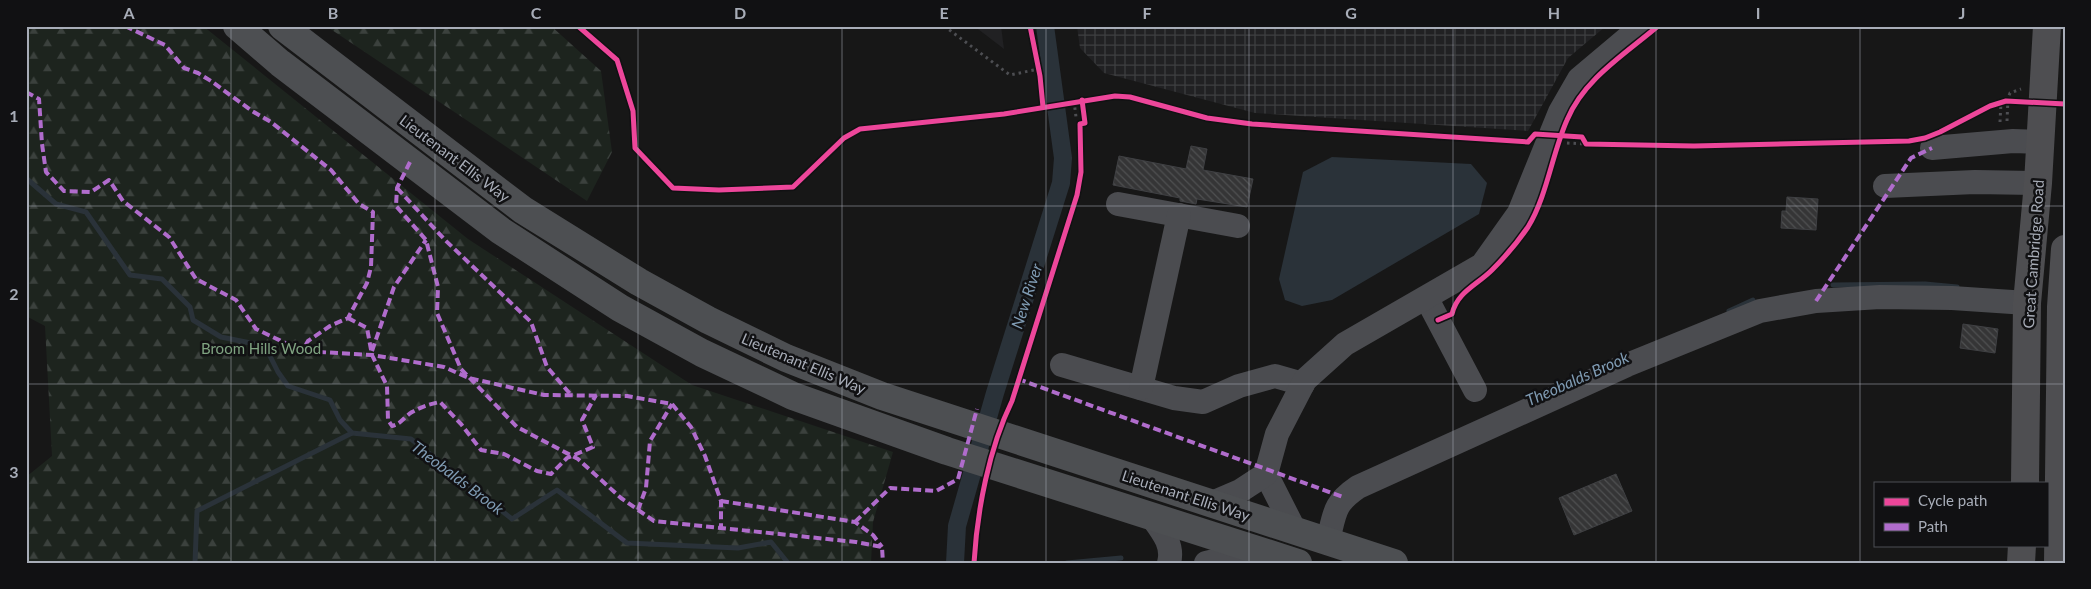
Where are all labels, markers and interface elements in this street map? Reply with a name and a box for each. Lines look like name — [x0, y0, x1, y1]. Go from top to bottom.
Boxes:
text: A — [122, 3, 135, 22]
text: B — [328, 3, 338, 22]
text: C — [531, 3, 542, 22]
text: D — [734, 3, 746, 22]
text: E — [939, 3, 949, 22]
text: F — [1142, 3, 1152, 22]
text: G — [1345, 3, 1357, 22]
text: H — [1548, 3, 1560, 22]
text: I — [1756, 3, 1760, 22]
text: J — [1959, 3, 1965, 22]
text: 1 — [9, 106, 19, 125]
street label: Lieutenant Ellis Way — [396, 111, 514, 205]
street label: Great Cambridge Road — [2019, 179, 2047, 329]
water label: New River — [1007, 261, 1046, 331]
text: 2 — [9, 284, 19, 303]
street label: Lieutenant Ellis Way — [739, 329, 869, 397]
park label: Broom Hills Wood — [201, 339, 321, 357]
water label: Theobalds Brook — [1523, 347, 1632, 409]
water label: Theobalds Brook — [408, 436, 508, 518]
text: 3 — [9, 462, 19, 481]
street label: Lieutenant Ellis Way — [1120, 466, 1252, 524]
legend — [1874, 482, 2048, 546]
text: Cycle path — [1918, 491, 1987, 509]
text: Path — [1918, 517, 1948, 535]

